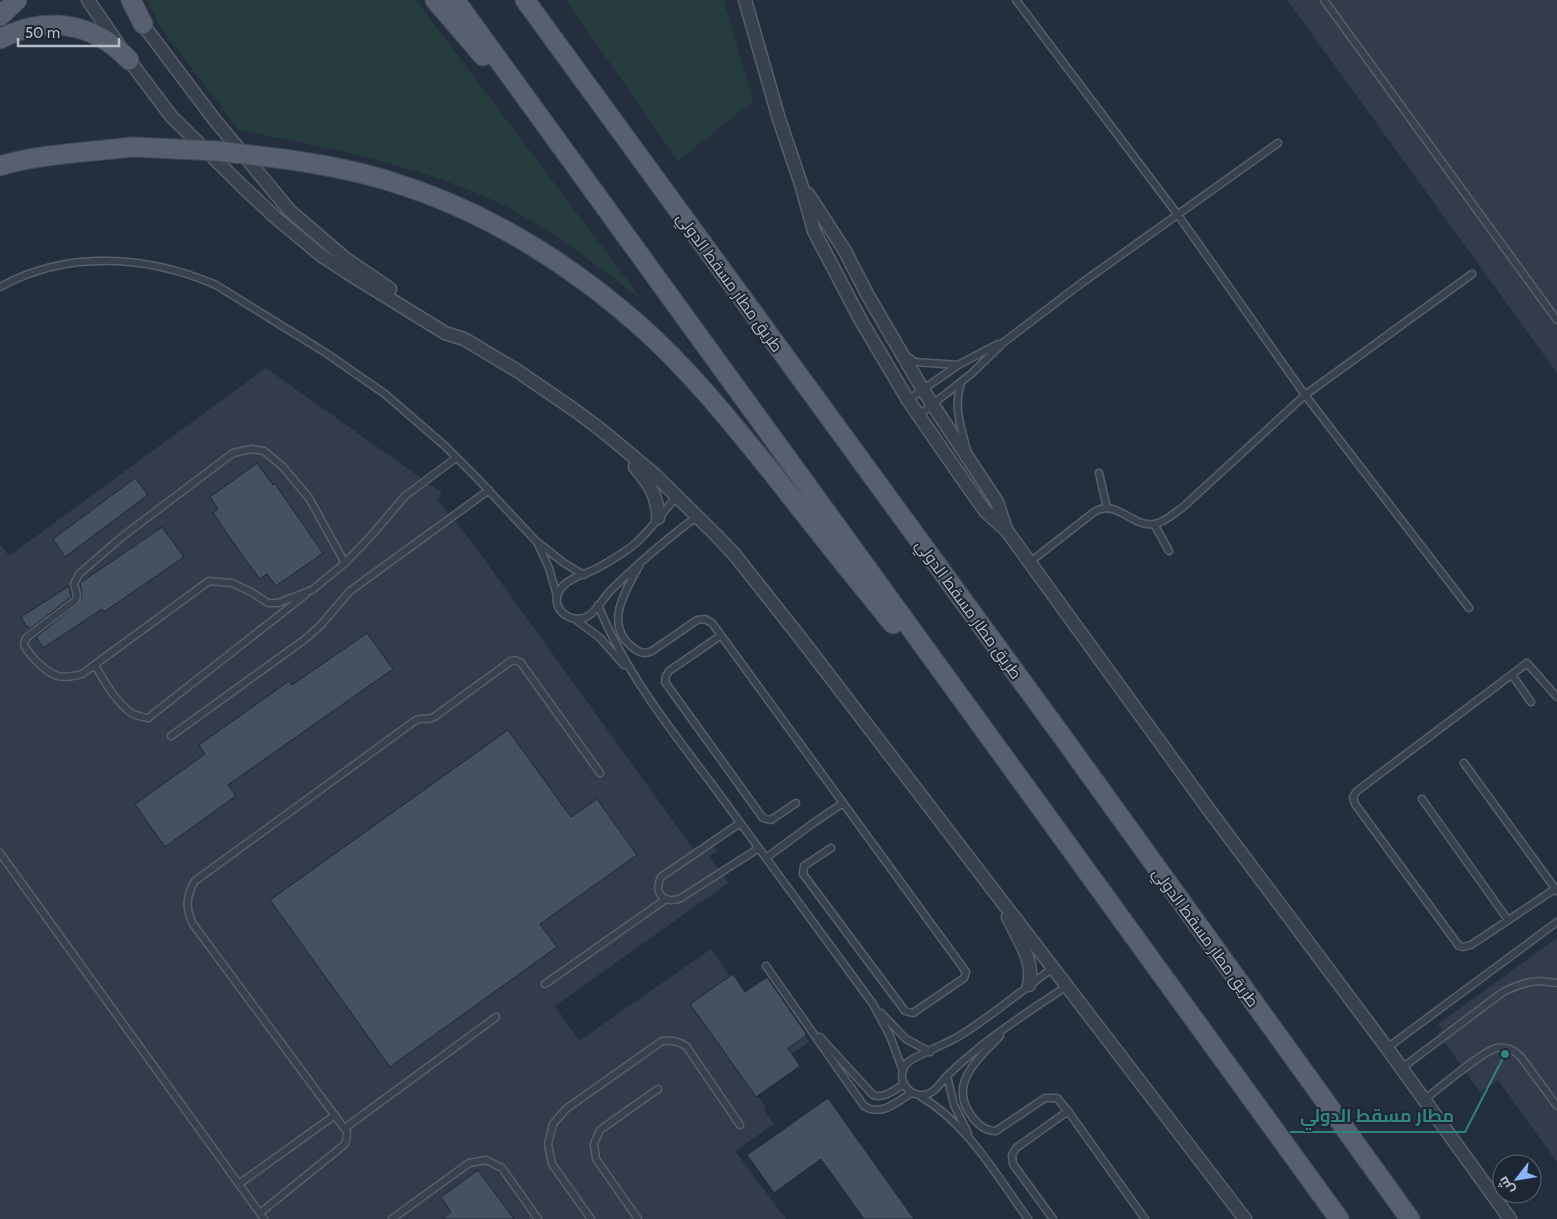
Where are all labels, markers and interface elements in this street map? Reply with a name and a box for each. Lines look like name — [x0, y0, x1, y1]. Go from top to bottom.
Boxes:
scale bar — [18, 15, 119, 47]
text: 50 m — [25, 24, 60, 42]
street label: طريق مطار مسقط الدولي — [669, 209, 787, 358]
street label: طريق مطار مسقط الدولي — [908, 536, 1026, 685]
street label: طريق مطار مسقط الدولي — [1145, 864, 1263, 1013]
callout: مطار مسقط الدولي — [1290, 1099, 1465, 1132]
text: مطار مسقط الدولي — [1300, 1105, 1454, 1131]
north arrow — [1492, 1154, 1542, 1204]
text: ش — [1493, 1173, 1518, 1198]

